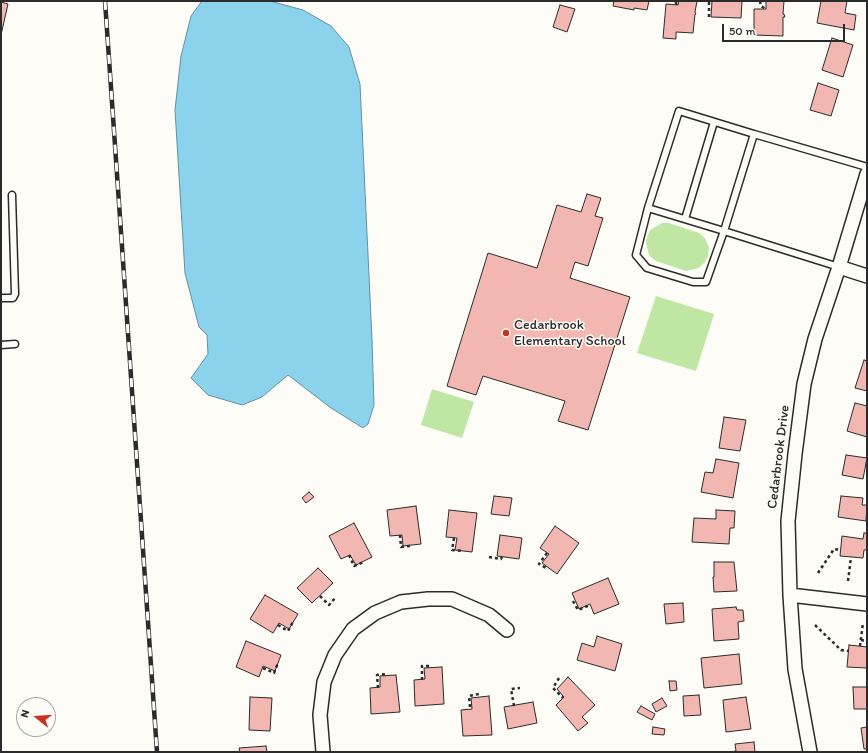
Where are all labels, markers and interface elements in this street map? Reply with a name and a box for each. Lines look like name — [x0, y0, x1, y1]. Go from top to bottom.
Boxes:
scale bar — [724, 16, 847, 42]
text: 50 m — [729, 24, 755, 38]
place label: Cedarbrook Elementary School — [514, 317, 626, 350]
marker: Cedarbrook Elementary School — [501, 328, 511, 338]
street label: Cedarbrook Drive — [764, 404, 794, 510]
north arrow — [16, 697, 56, 737]
text: N — [18, 708, 32, 719]

